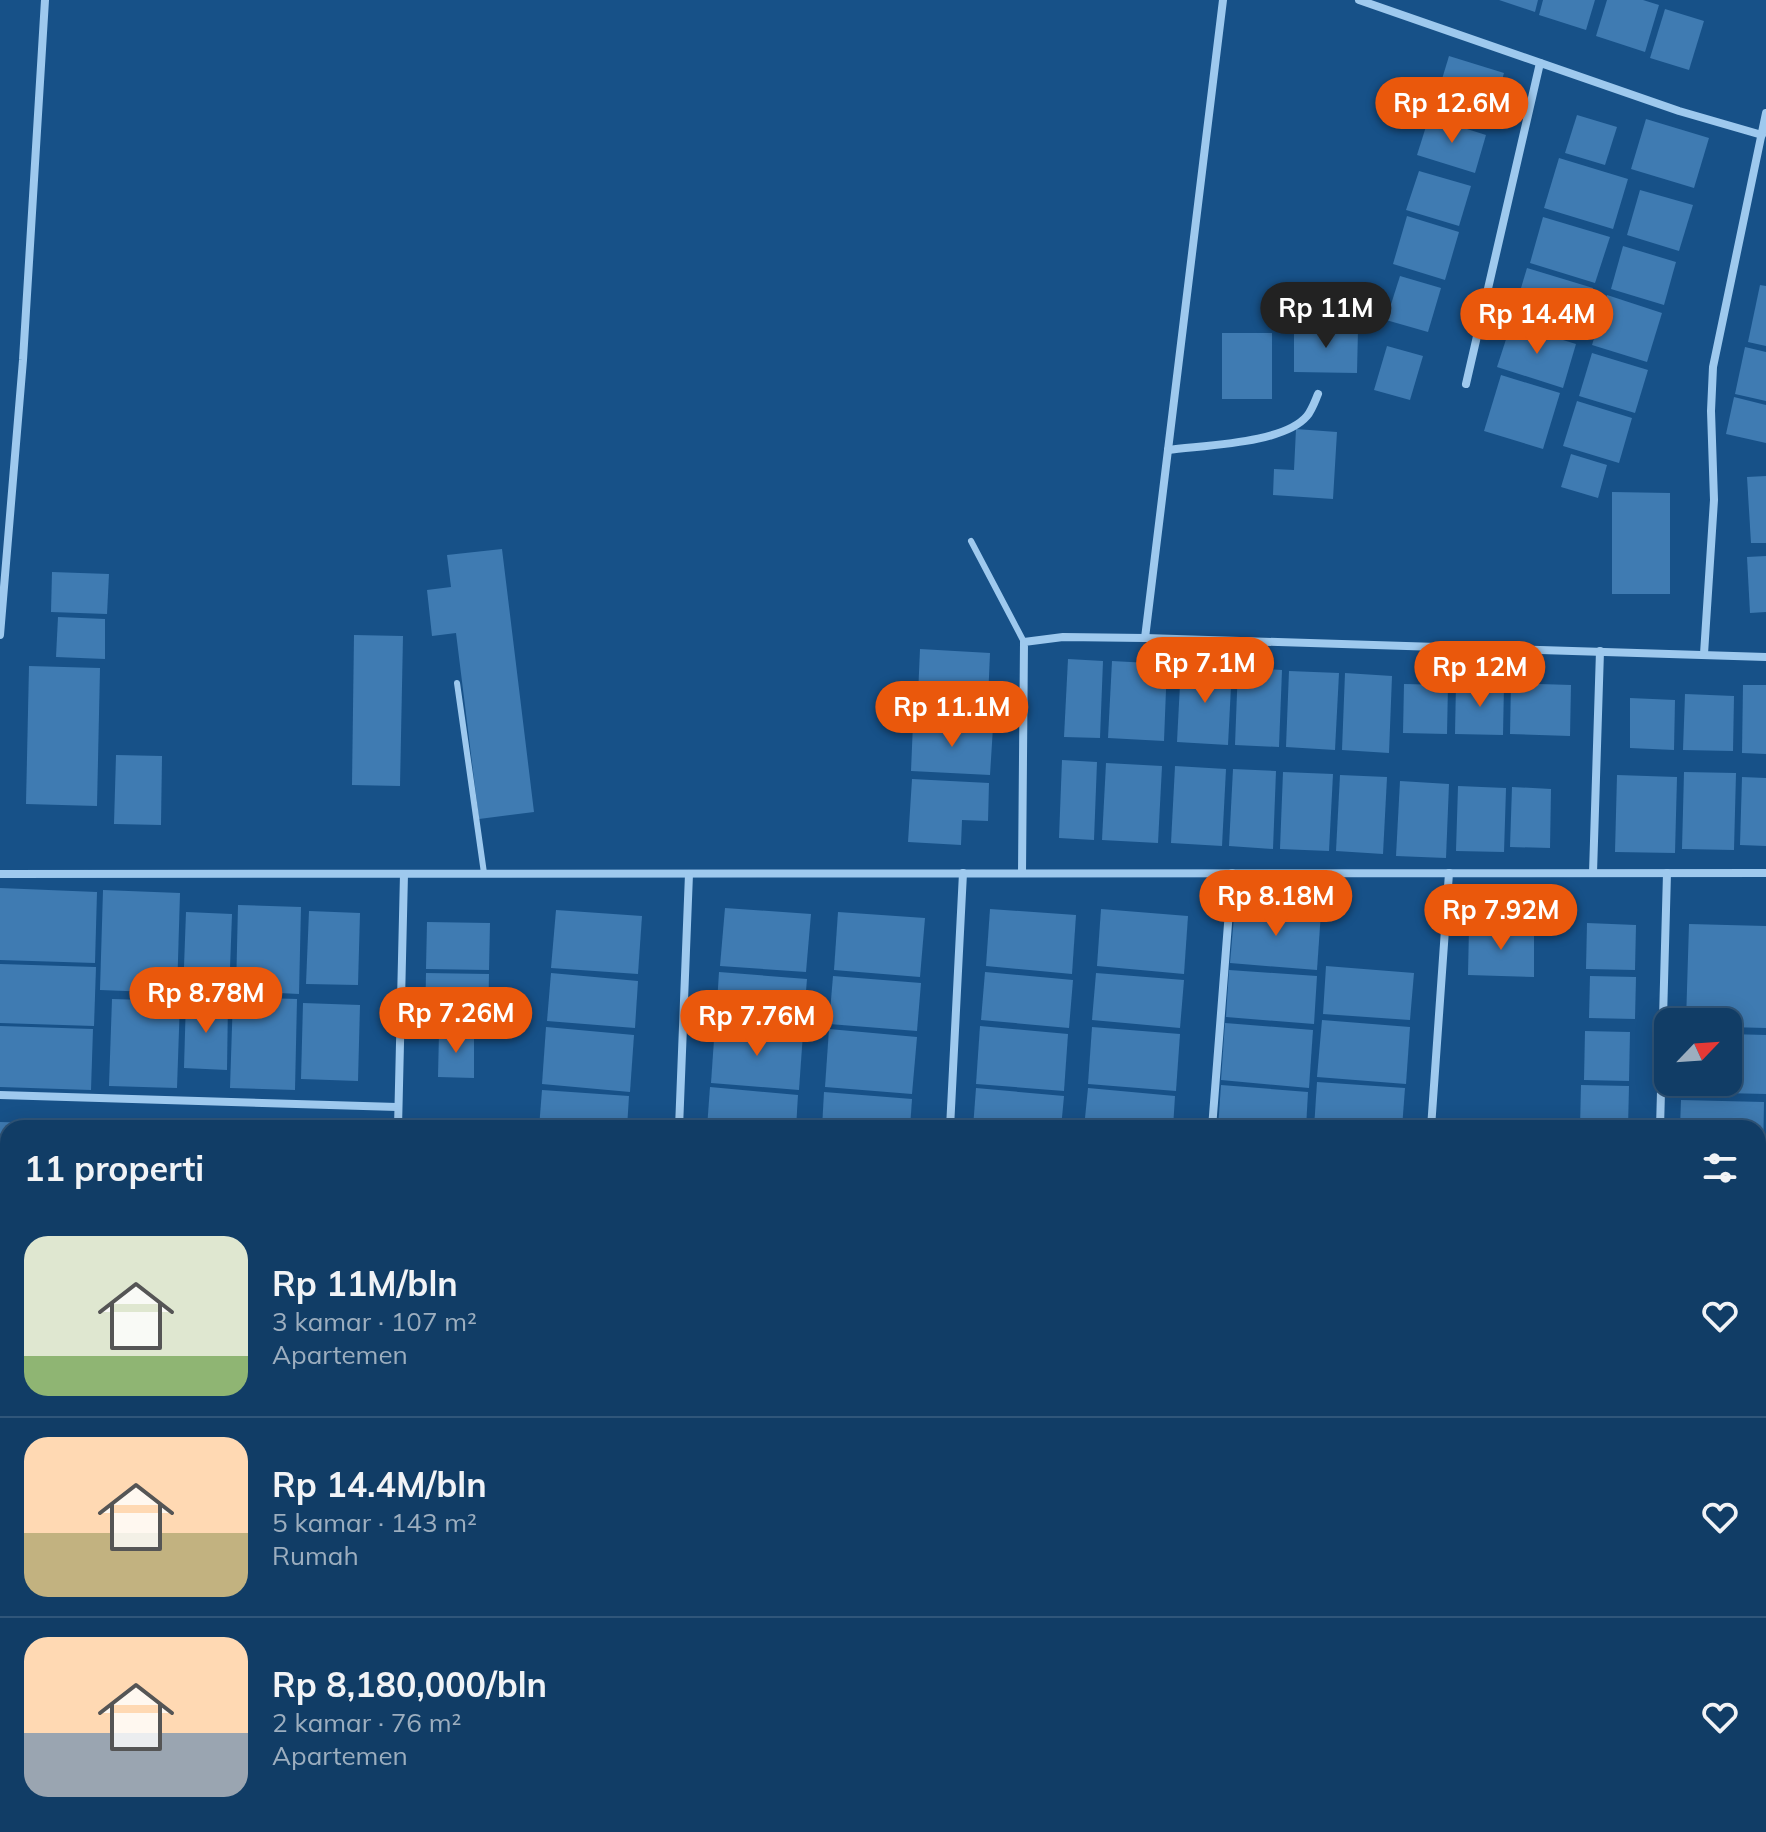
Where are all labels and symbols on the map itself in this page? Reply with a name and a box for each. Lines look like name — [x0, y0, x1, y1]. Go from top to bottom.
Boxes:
pin: Rp 12.6M — [1369, 77, 1535, 145]
pin: Rp 11M — [1261, 282, 1391, 350]
pin: Rp 14.4M — [1454, 288, 1620, 356]
pin: Rp 7.1M — [1131, 637, 1279, 705]
pin: Rp 12M — [1415, 641, 1545, 709]
pin: Rp 11.1M — [869, 681, 1035, 749]
pin: Rp 8.18M — [1193, 870, 1359, 938]
pin: Rp 7.92M — [1418, 884, 1584, 952]
pin: Rp 8.78M — [123, 967, 289, 1035]
pin: Rp 7.26M — [373, 987, 539, 1055]
pin: Rp 7.76M — [674, 990, 840, 1058]
north arrow — [1654, 1008, 1742, 1096]

